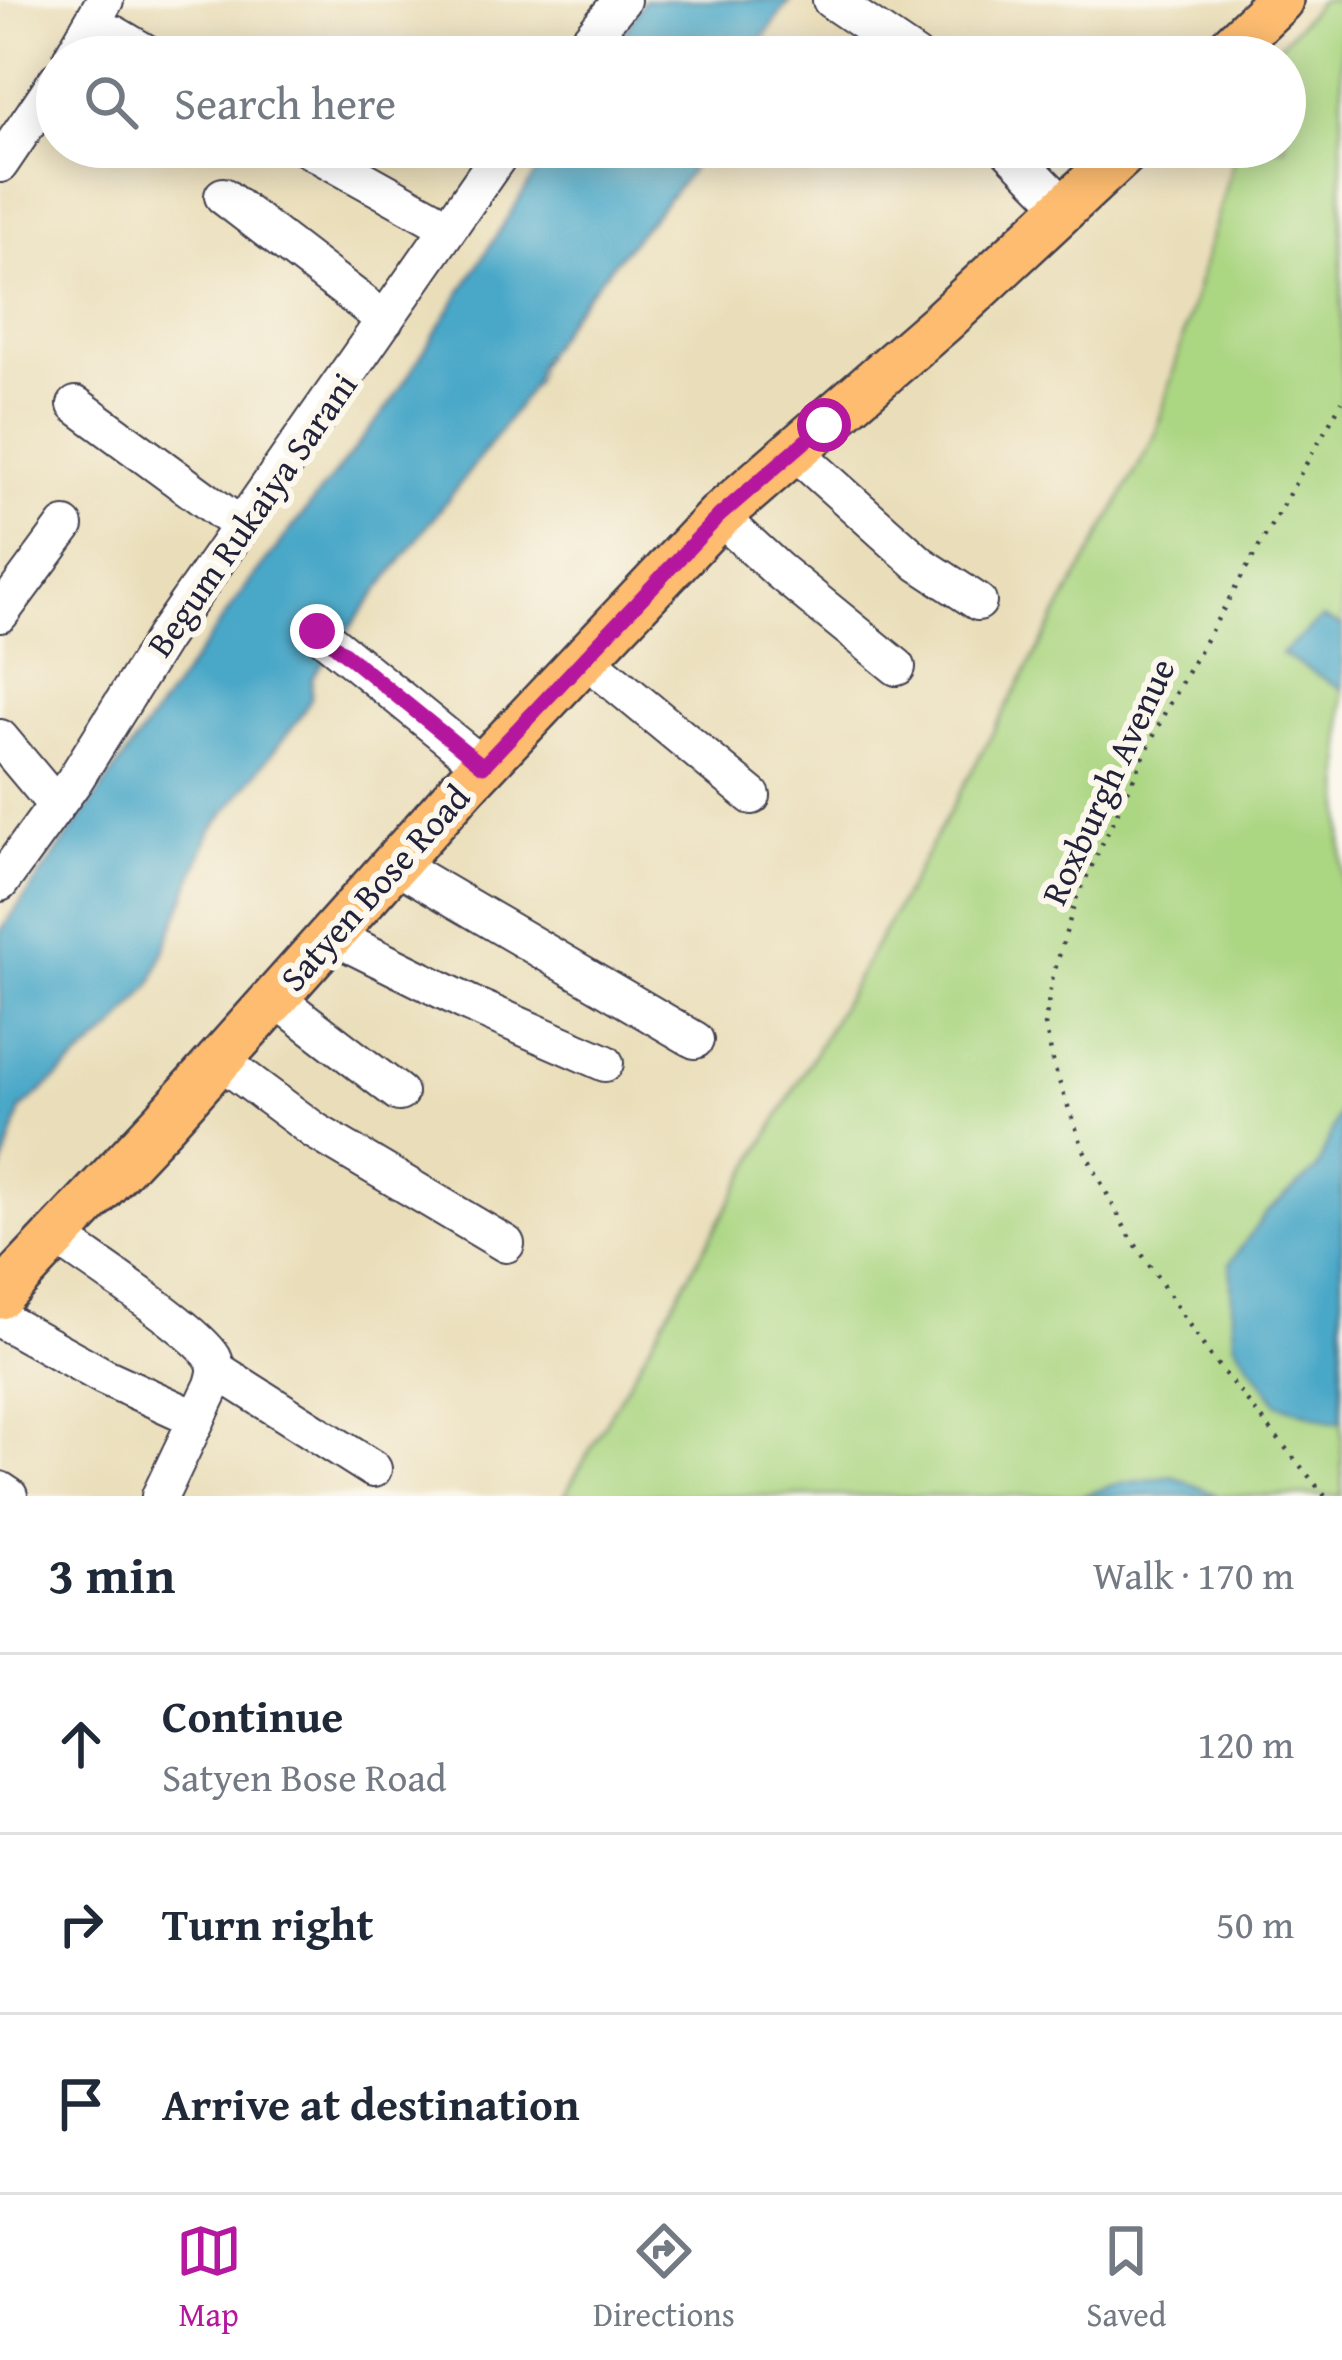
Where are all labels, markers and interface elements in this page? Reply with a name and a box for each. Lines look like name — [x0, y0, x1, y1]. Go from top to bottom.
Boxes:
search box — [36, 36, 1306, 168]
icon: search — [78, 69, 144, 135]
text: Search here — [174, 70, 396, 135]
street label: Begum Rukaiya Sarani — [133, 361, 369, 667]
route start — [797, 398, 851, 452]
route end — [290, 604, 344, 658]
street label: Roxburgh Avenue — [1027, 649, 1187, 913]
street label: Satyen Bose Road — [266, 772, 482, 1002]
text: 3 min — [48, 1537, 175, 1612]
text: Walk · 170 m — [1093, 1546, 1294, 1603]
text: Continue — [162, 1683, 343, 1748]
icon: ahead — [48, 1711, 114, 1777]
text: 120 m — [1197, 1715, 1294, 1772]
text: Satyen Bose Road — [162, 1748, 447, 1805]
icon: right — [48, 1891, 114, 1957]
text: Turn right — [162, 1891, 374, 1956]
text: 50 m — [1216, 1895, 1294, 1952]
icon: arrive — [48, 2071, 114, 2137]
text: Arrive at destination — [162, 2071, 580, 2136]
tab: Map — [176, 2218, 242, 2338]
tab: Directions — [593, 2218, 735, 2338]
tab: Saved — [1086, 2218, 1166, 2338]

